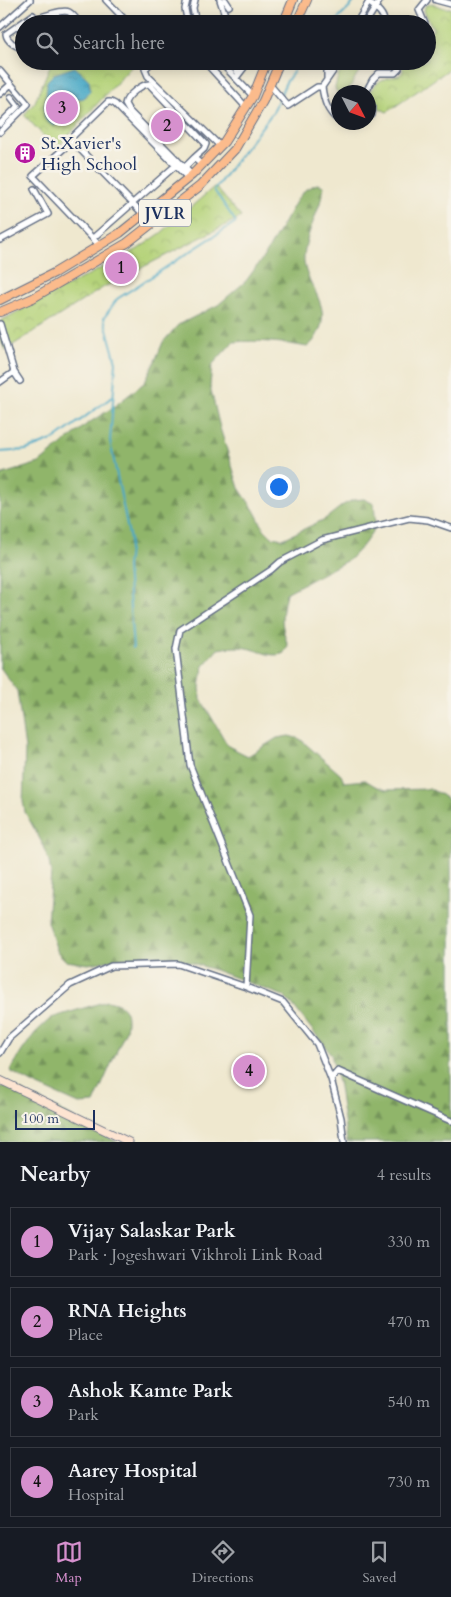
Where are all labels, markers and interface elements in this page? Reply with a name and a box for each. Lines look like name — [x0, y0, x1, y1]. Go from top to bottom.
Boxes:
search box — [15, 15, 436, 70]
icon: search — [33, 29, 61, 57]
text: Search here — [73, 30, 165, 56]
north arrow — [331, 85, 376, 130]
pin: 3 — [46, 89, 78, 127]
pin: 2 — [151, 107, 183, 145]
place label: St.Xavier's High School — [41, 131, 137, 177]
building icon: St.Xavier's High School — [13, 141, 37, 165]
road number: JVLR — [139, 200, 191, 227]
pin: 1 — [105, 249, 137, 287]
your location — [266, 474, 292, 500]
pin: 4 — [233, 1052, 265, 1090]
scale bar — [15, 1107, 95, 1130]
text: 100 m — [22, 1109, 59, 1128]
text: Nearby — [20, 1160, 91, 1189]
text: 4 results — [377, 1164, 431, 1186]
text: Vijay Salaskar Park — [68, 1218, 236, 1244]
text: 1 — [33, 1231, 41, 1253]
text: 330 m — [388, 1231, 430, 1253]
text: Park · Jogeshwari Vikhroli Link Road — [68, 1244, 322, 1266]
text: RNA Heights — [68, 1298, 187, 1324]
text: 2 — [33, 1311, 41, 1333]
text: 470 m — [388, 1311, 430, 1333]
text: Place — [68, 1324, 103, 1346]
text: Ashok Kamte Park — [68, 1378, 233, 1404]
text: 3 — [33, 1391, 41, 1413]
text: 540 m — [388, 1391, 430, 1413]
text: Park — [68, 1404, 99, 1426]
text: Aarey Hospital — [68, 1458, 197, 1484]
text: 4 — [33, 1471, 41, 1493]
text: 730 m — [388, 1471, 430, 1493]
text: Hospital — [68, 1484, 124, 1506]
tab: Map — [55, 1538, 83, 1587]
tab: Directions — [192, 1538, 253, 1587]
tab: Saved — [362, 1538, 396, 1587]

